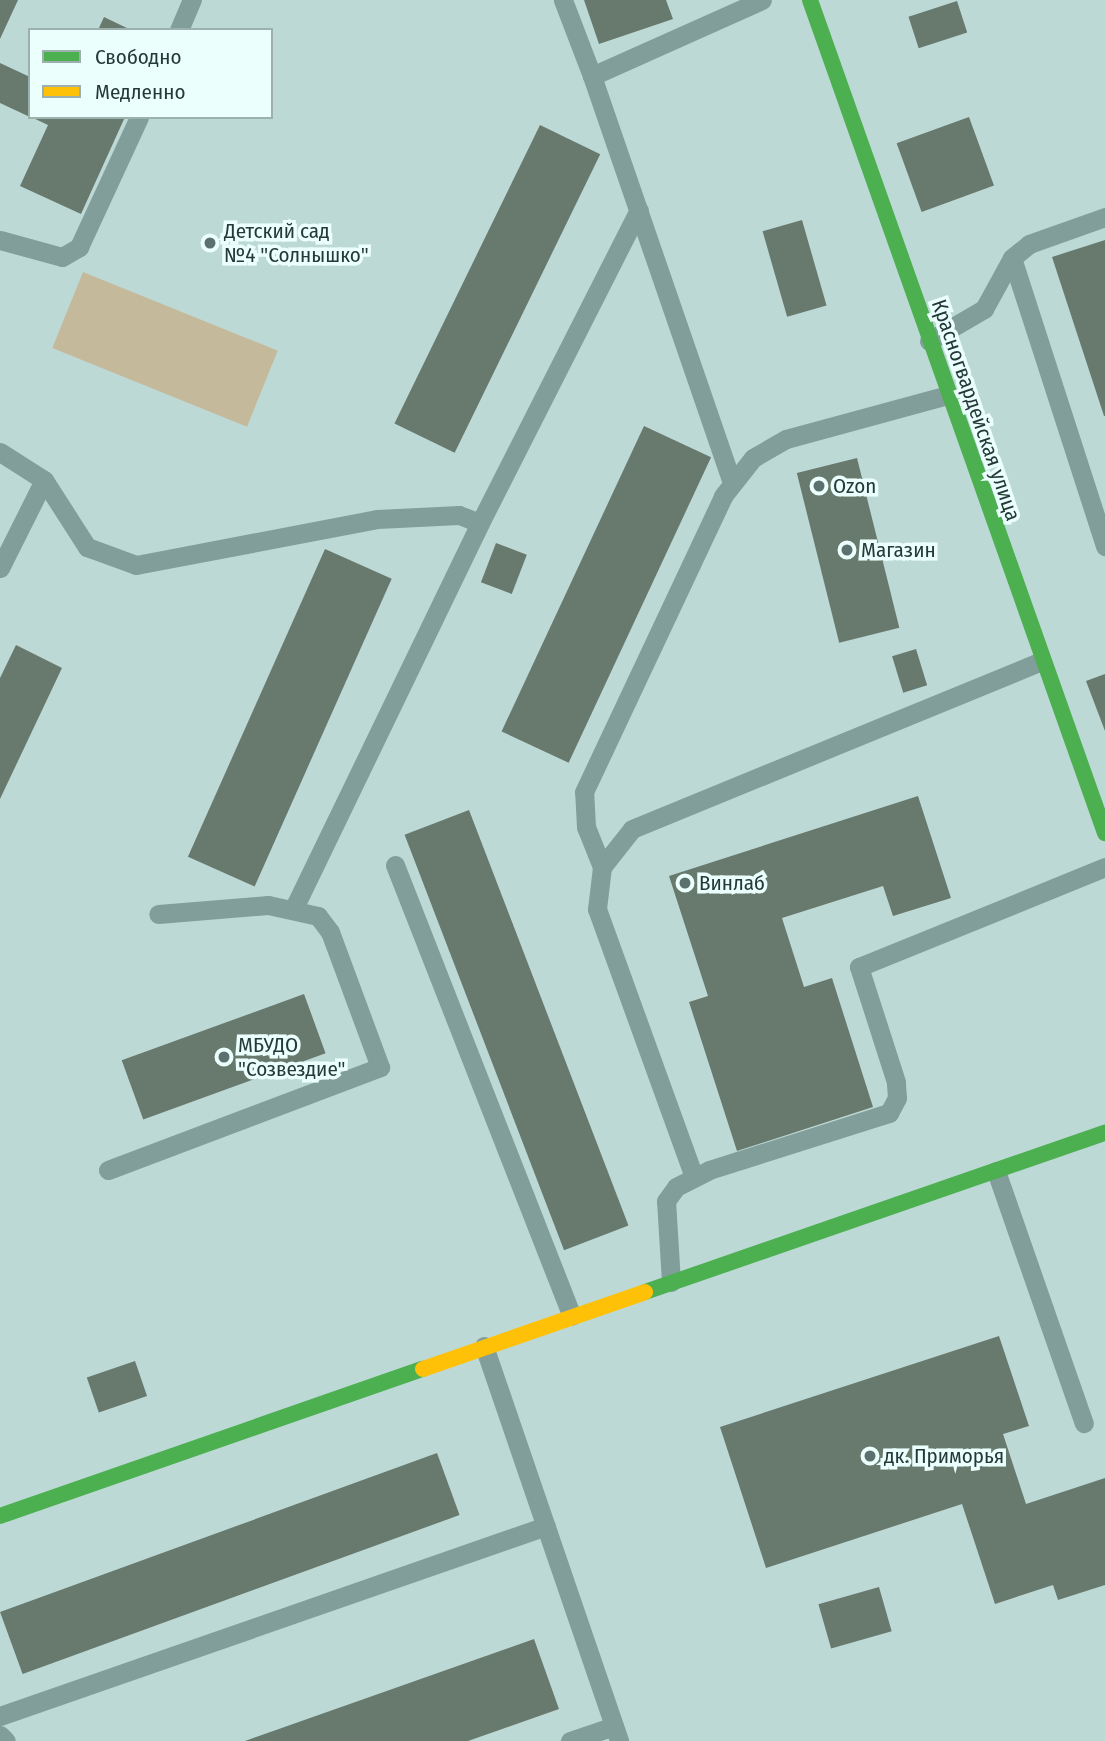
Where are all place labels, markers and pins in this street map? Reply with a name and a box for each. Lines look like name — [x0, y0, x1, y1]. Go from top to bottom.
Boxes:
place label: Детский сад №4 "Солнышко" — [224, 218, 369, 268]
marker: Детский сад №4 "Солнышко" — [202, 235, 218, 251]
place label: Ozon — [833, 473, 876, 499]
marker: Ozon — [811, 478, 827, 494]
place label: Магазин — [861, 537, 936, 563]
marker: Магазин — [839, 542, 855, 558]
place label: Винлаб — [699, 870, 765, 896]
marker: Винлаб — [677, 875, 693, 891]
place label: МБУДО "Созвездие" — [238, 1032, 345, 1082]
marker: МБУДО "Созвездие" — [216, 1049, 232, 1065]
place label: дк. Приморья — [884, 1443, 1004, 1469]
marker: дк. Приморья — [862, 1448, 878, 1464]

